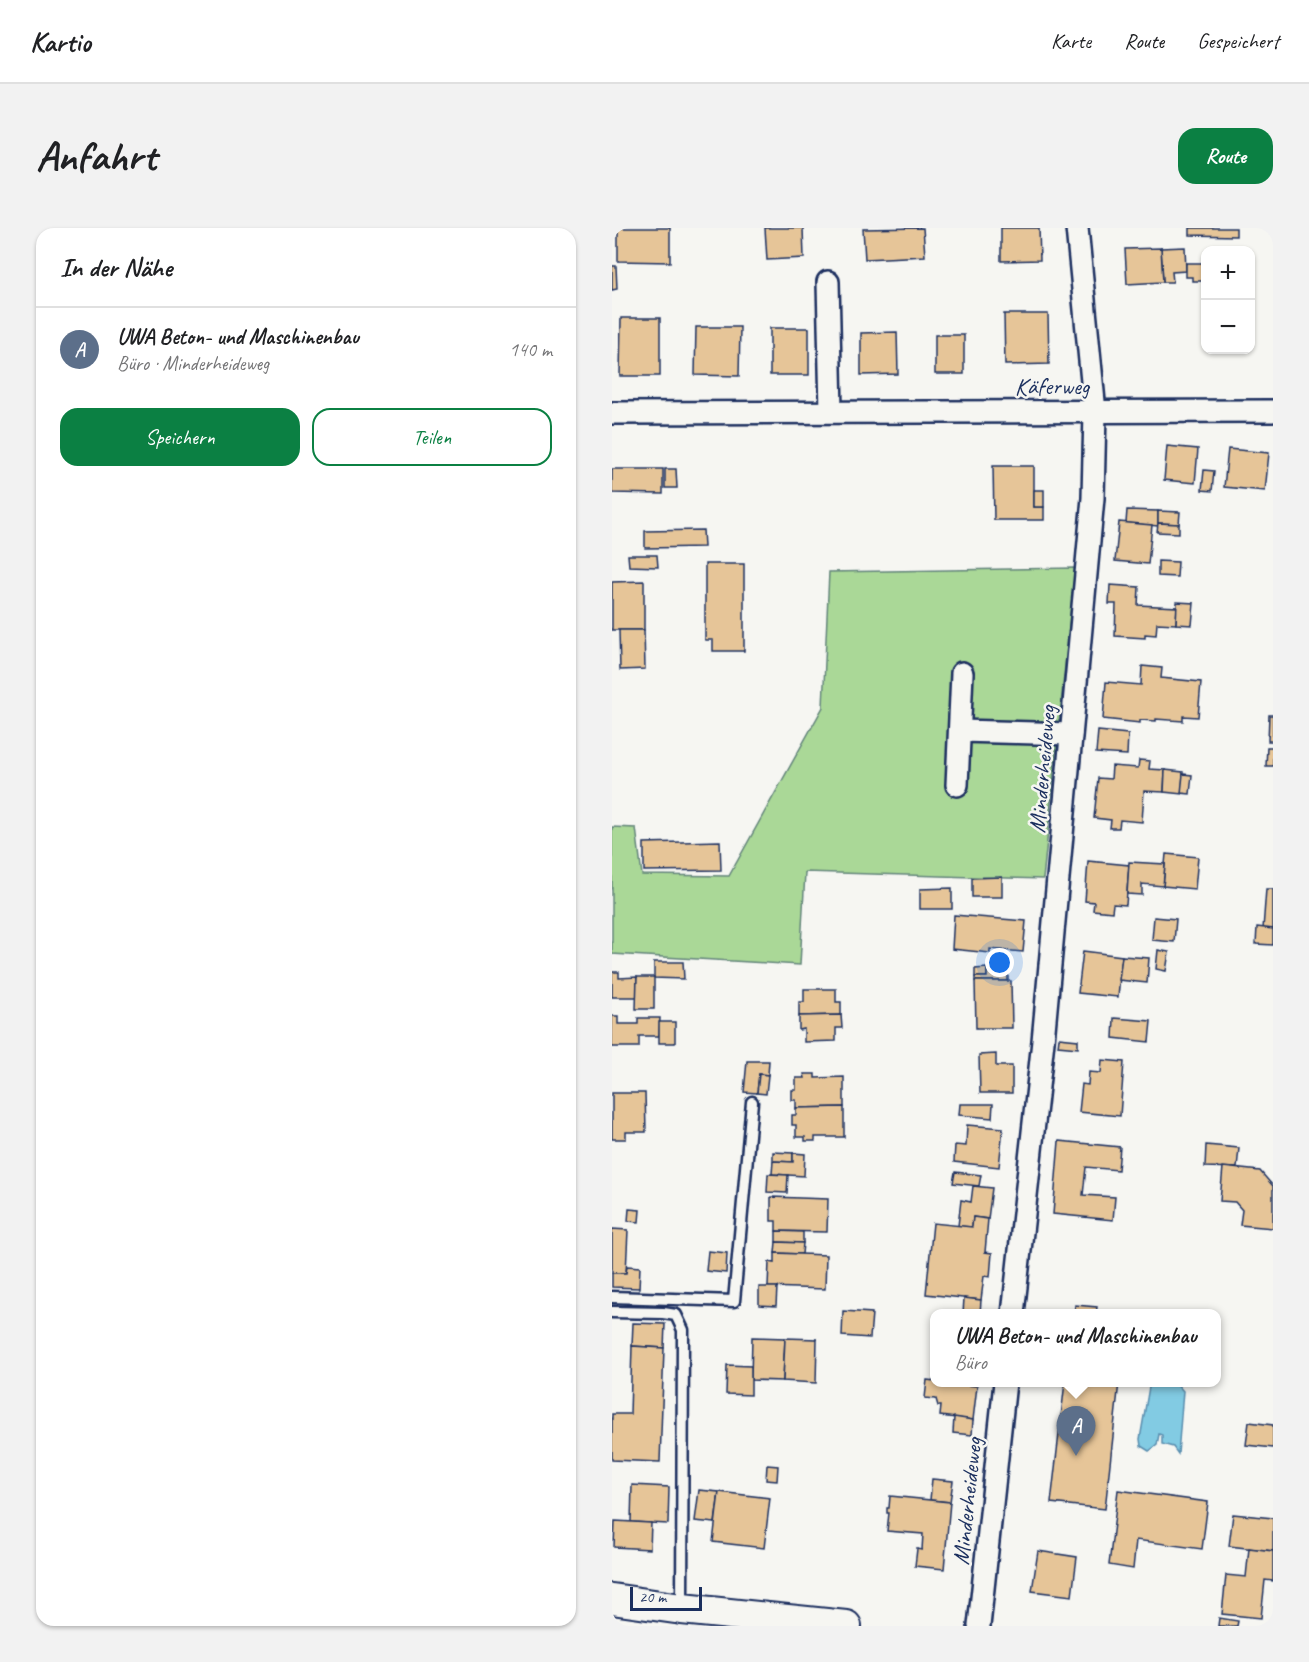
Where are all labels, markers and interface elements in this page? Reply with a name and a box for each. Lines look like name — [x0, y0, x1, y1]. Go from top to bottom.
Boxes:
text: Kartio — [30, 24, 91, 59]
text: Karte — [1051, 28, 1091, 54]
text: Route — [1124, 28, 1164, 54]
text: Gespeichert — [1197, 28, 1279, 54]
button: Route — [1178, 128, 1273, 184]
text: Anfahrt — [36, 130, 156, 183]
map controls — [1201, 246, 1255, 354]
button: + — [1201, 246, 1255, 300]
text: In der Nähe — [60, 251, 172, 284]
button: − — [1201, 300, 1255, 354]
text: UWA Beton- und Maschinenbau — [117, 323, 359, 351]
text: A — [74, 337, 85, 362]
text: 140 m — [509, 337, 552, 362]
text: Büro · Minderheideweg — [117, 351, 269, 376]
street label: Käferweg — [1015, 371, 1091, 401]
button: Speichern — [60, 408, 300, 466]
button: Teilen — [312, 408, 552, 466]
street label: Minderheideweg — [1021, 702, 1063, 834]
your location — [985, 948, 1014, 977]
popup — [930, 1309, 1221, 1387]
text: UWA Beton- und Maschinenbau — [955, 1322, 1196, 1350]
text: Büro — [955, 1350, 987, 1375]
pin: A — [1056, 1406, 1096, 1456]
street label: Minderheideweg — [945, 1434, 989, 1566]
scale bar — [630, 1584, 702, 1612]
text: 20 m — [639, 1587, 666, 1607]

